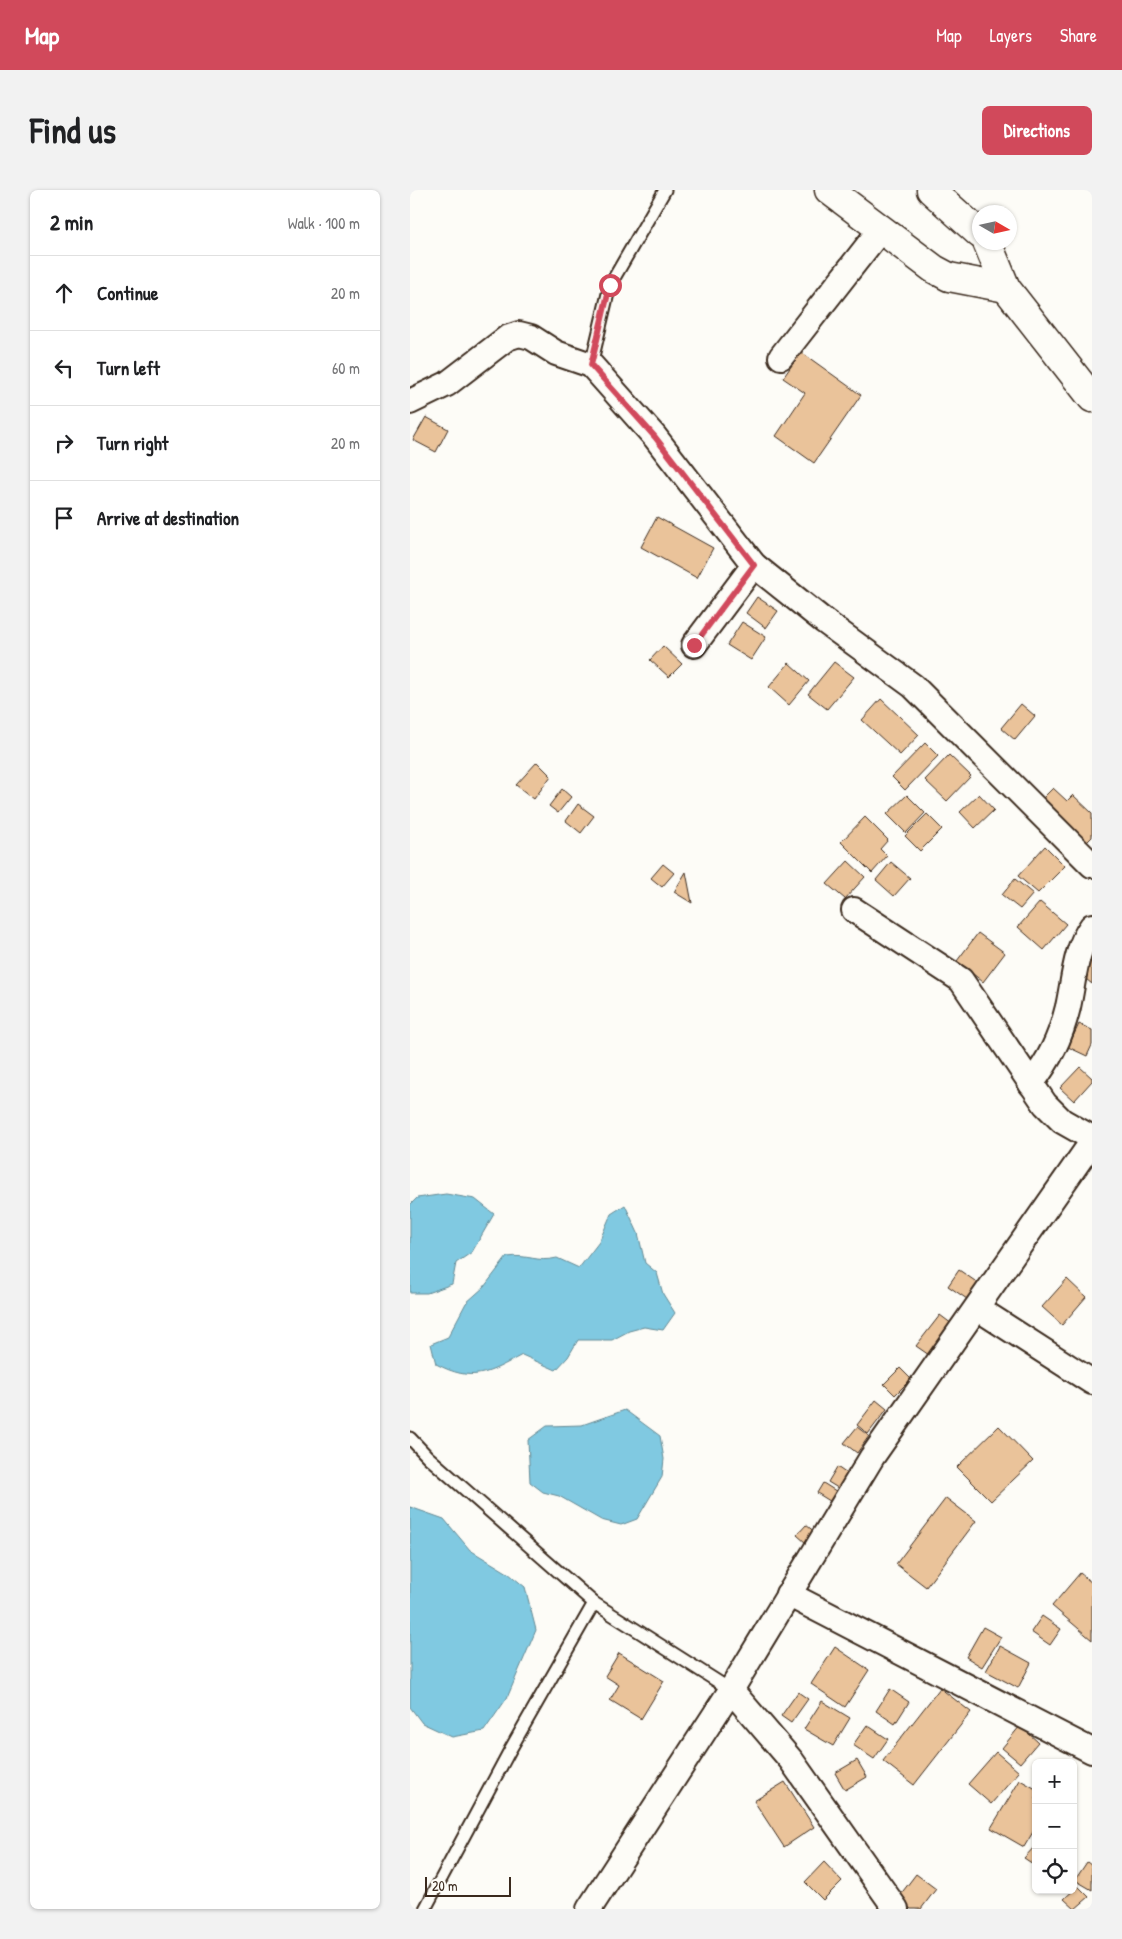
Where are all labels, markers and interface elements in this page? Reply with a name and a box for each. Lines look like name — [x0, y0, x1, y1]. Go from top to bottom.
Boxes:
text: Map — [25, 19, 59, 51]
text: Map — [936, 23, 962, 48]
text: Layers — [990, 23, 1032, 48]
text: Share — [1060, 23, 1097, 48]
button: Directions — [982, 106, 1092, 155]
text: Find us — [30, 107, 116, 154]
north arrow — [972, 205, 1017, 250]
text: 2 min — [50, 208, 93, 237]
text: Walk · 100 m — [288, 212, 360, 234]
route start — [599, 274, 622, 297]
icon: ahead — [50, 279, 78, 307]
text: Continue — [97, 280, 158, 306]
text: 20 m — [331, 282, 360, 304]
icon: left — [50, 354, 78, 382]
text: Turn left — [97, 355, 160, 381]
text: 60 m — [332, 357, 360, 379]
icon: right — [50, 429, 78, 457]
text: Turn right — [97, 430, 168, 456]
text: 20 m — [331, 432, 360, 454]
icon: arrive — [50, 504, 78, 532]
text: Arrive at destination — [97, 505, 239, 531]
route end — [683, 634, 706, 657]
map controls — [1032, 1759, 1077, 1894]
button: + — [1032, 1759, 1077, 1804]
button: − — [1032, 1804, 1077, 1849]
button: locate — [1032, 1849, 1077, 1894]
scale bar — [425, 1874, 511, 1897]
text: 20 m — [432, 1876, 458, 1895]

